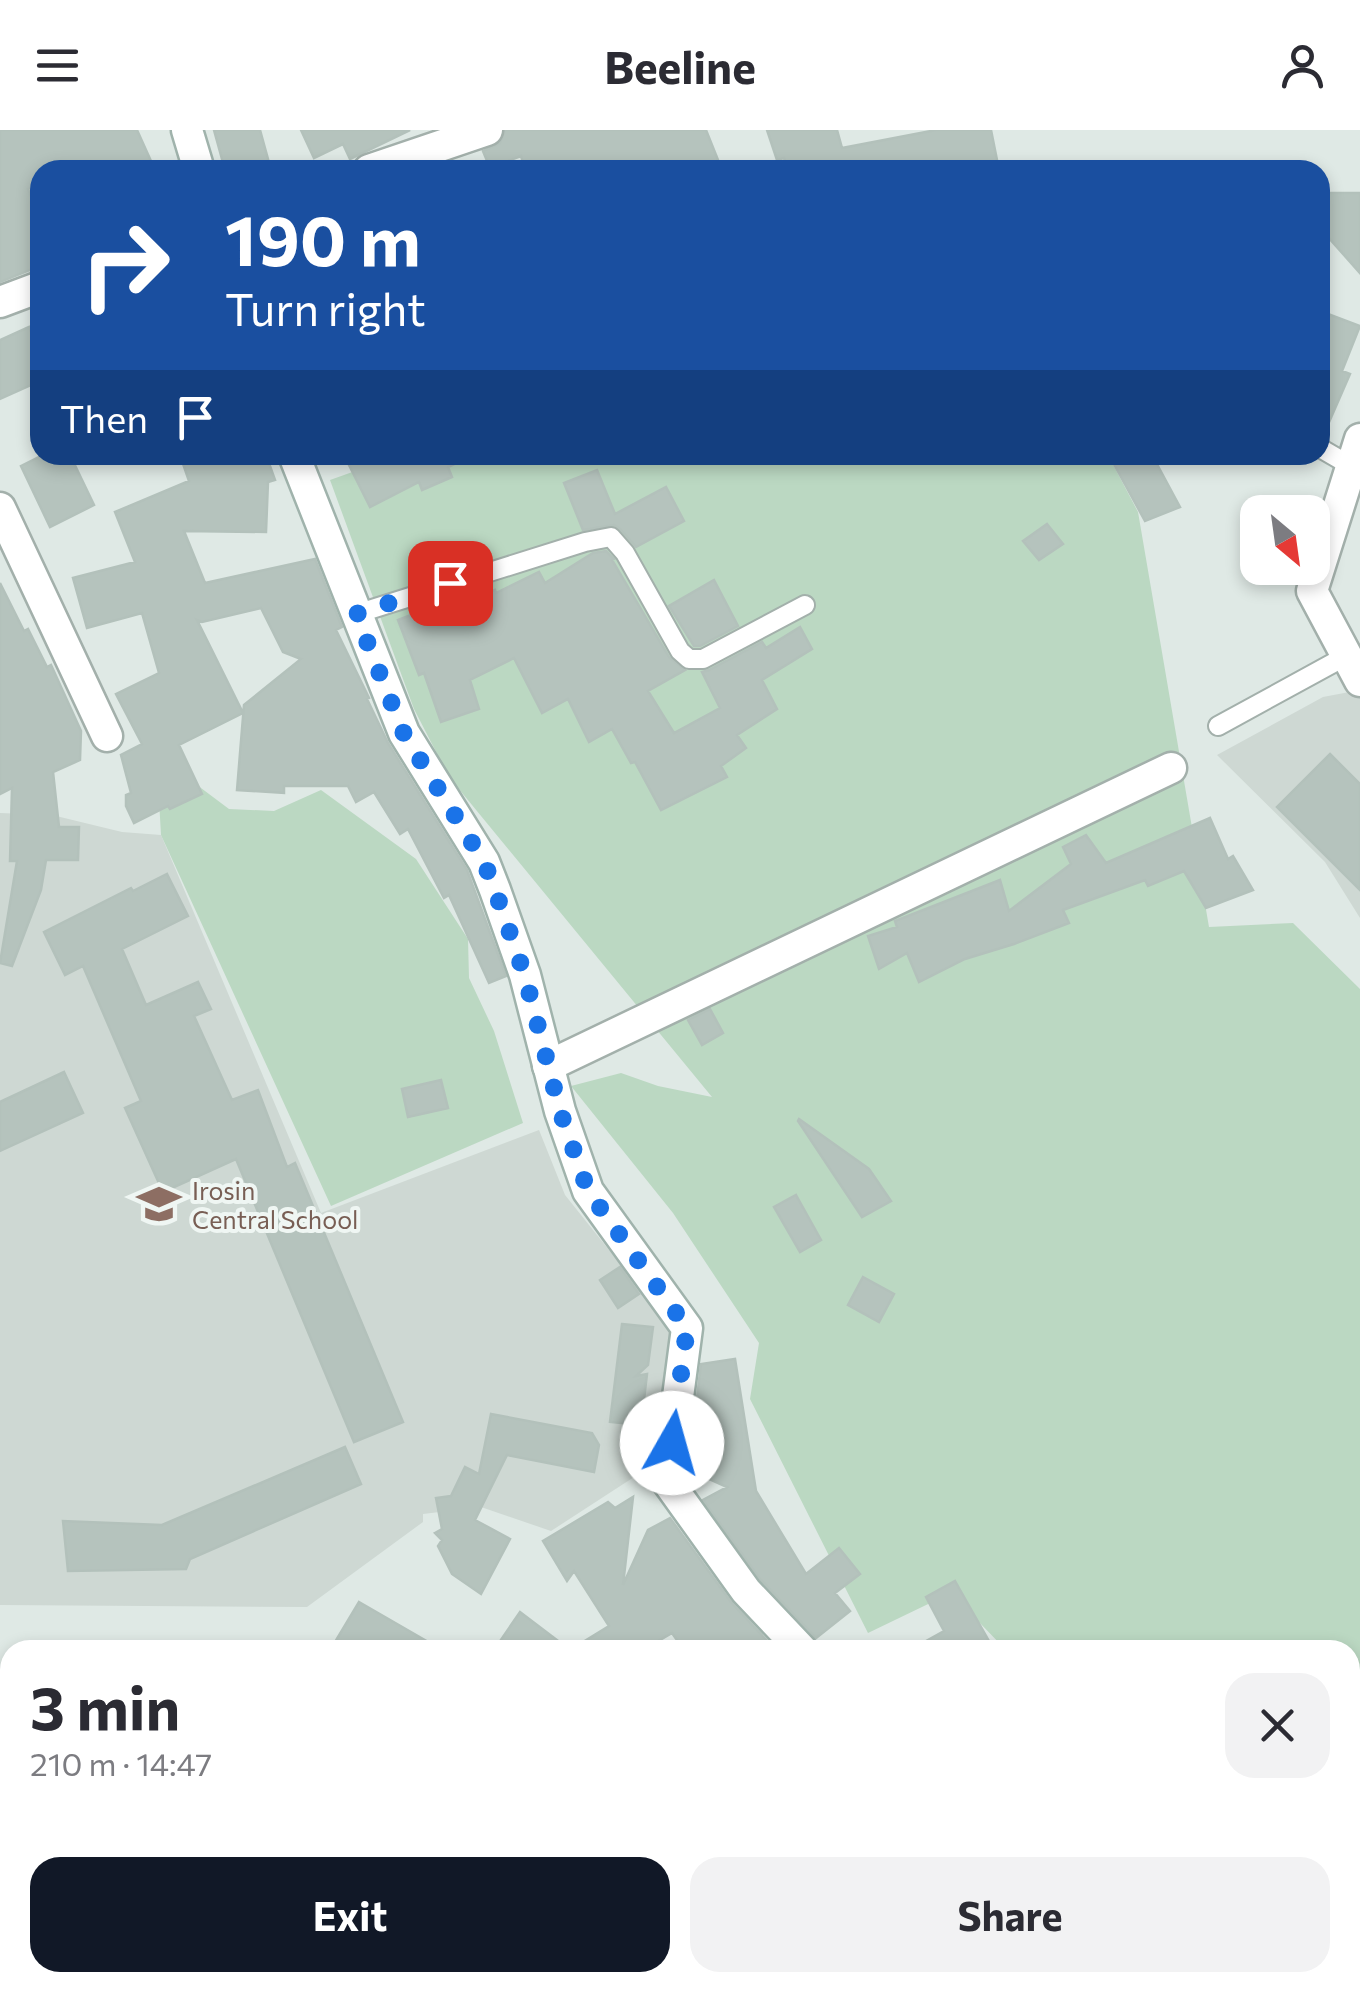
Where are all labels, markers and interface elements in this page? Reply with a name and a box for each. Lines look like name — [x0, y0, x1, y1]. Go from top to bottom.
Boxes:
icon: menu — [30, 38, 85, 93]
text: Beeline — [604, 38, 756, 93]
icon: person — [1275, 38, 1330, 93]
text: 190 m — [225, 195, 421, 280]
icon: right — [60, 200, 190, 330]
text: Turn right — [225, 280, 426, 335]
icon: arrive — [168, 390, 223, 445]
text: Then — [60, 394, 148, 441]
north arrow — [1240, 495, 1330, 585]
map controls — [1240, 495, 1330, 585]
pin — [408, 541, 493, 626]
icon: arrive — [423, 556, 478, 611]
place label: Irosin Central School — [192, 1175, 358, 1234]
school or university icon: Irosin Central School — [135, 1180, 183, 1228]
position arrow — [620, 1391, 724, 1495]
text: 3 min — [30, 1669, 180, 1742]
button: close — [1225, 1673, 1330, 1778]
text: 210 m · 14:47 — [30, 1743, 212, 1783]
button: Exit — [30, 1857, 670, 1972]
button: Share — [690, 1857, 1330, 1972]

